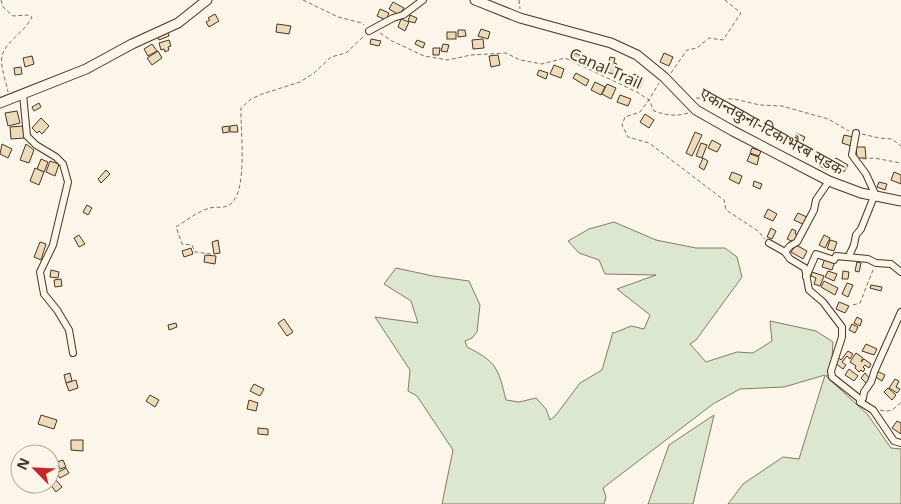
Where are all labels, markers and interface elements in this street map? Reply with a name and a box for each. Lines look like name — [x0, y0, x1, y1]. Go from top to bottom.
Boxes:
street label: Canal Trail — [565, 45, 645, 96]
street label: एकान्तकुना-टिकाभैरब सडक — [695, 84, 848, 182]
north arrow — [10, 444, 60, 494]
text: N — [14, 455, 35, 473]

